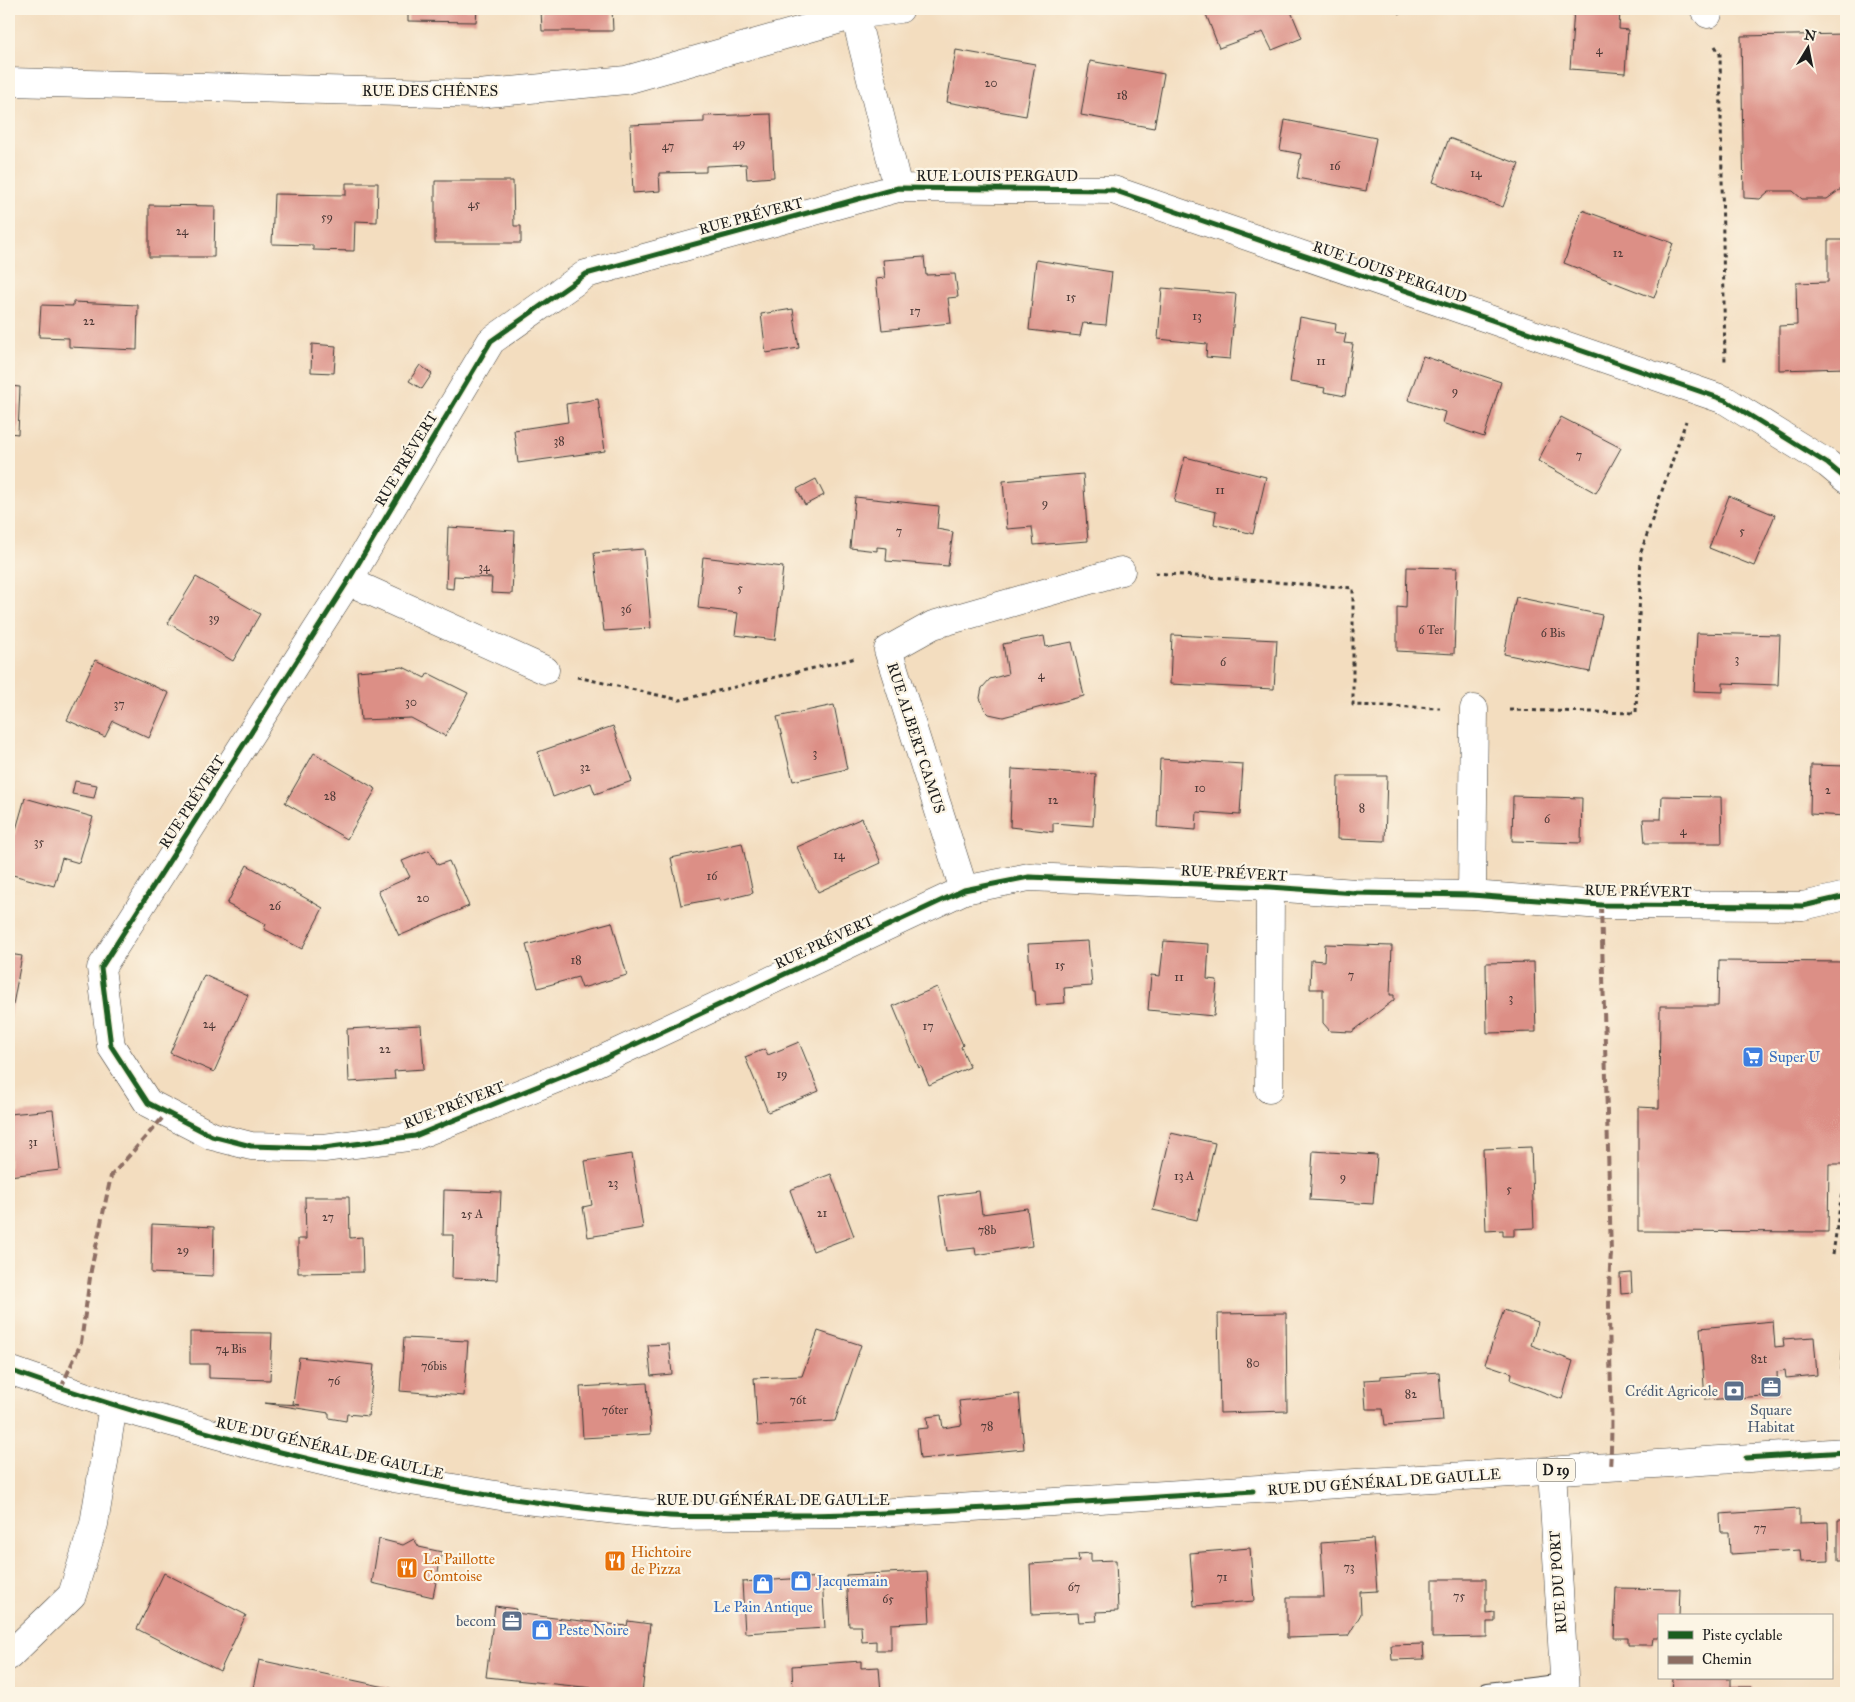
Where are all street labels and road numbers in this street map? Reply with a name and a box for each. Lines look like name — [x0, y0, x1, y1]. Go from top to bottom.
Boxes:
street label: RUE DES CHÊNES — [362, 82, 498, 100]
street label: RUE LOUIS PERGAUD — [916, 167, 1078, 185]
street label: RUE PRÉVERT — [697, 192, 805, 239]
street label: RUE LOUIS PERGAUD — [1310, 237, 1470, 307]
street label: RUE PRÉVERT — [370, 408, 441, 510]
street label: RUE ALBERT CAMUS — [883, 660, 949, 816]
street label: RUE PRÉVERT — [154, 752, 229, 852]
street label: RUE PRÉVERT — [1180, 860, 1288, 885]
street label: RUE PRÉVERT — [1584, 880, 1692, 901]
street label: RUE PRÉVERT — [771, 910, 876, 973]
street label: RUE PRÉVERT — [400, 1076, 507, 1133]
street label: RUE DU GÉNÉRAL DE GAULLE — [214, 1412, 446, 1483]
road number: D 19 — [1537, 1458, 1575, 1482]
street label: RUE DU GÉNÉRAL DE GAULLE — [1267, 1464, 1501, 1499]
street label: RUE DU GÉNÉRAL DE GAULLE — [656, 1490, 890, 1509]
street label: RUE DU PORT — [1545, 1530, 1571, 1634]

